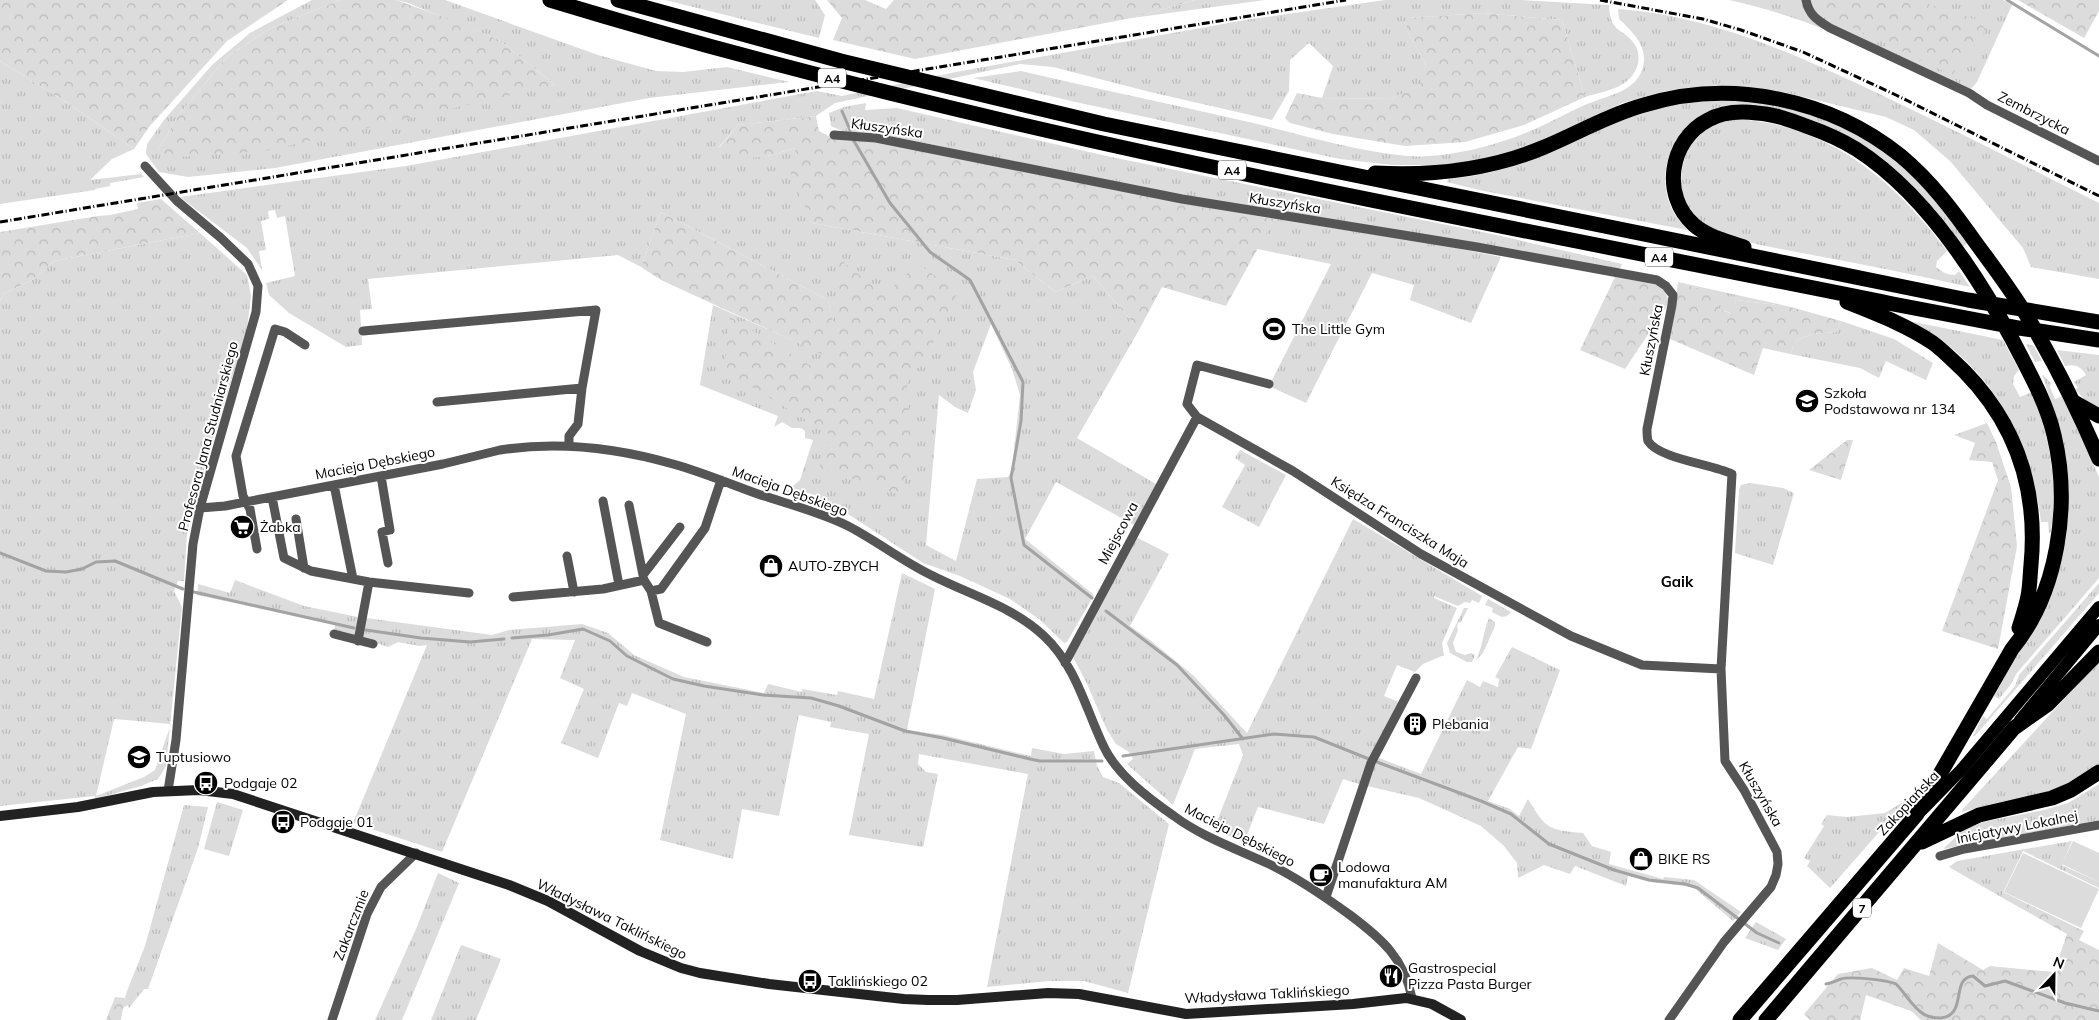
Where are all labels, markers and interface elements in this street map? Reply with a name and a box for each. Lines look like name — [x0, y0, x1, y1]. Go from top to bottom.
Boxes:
road number: A4 — [818, 68, 846, 88]
street label: Zembrzycka — [1995, 87, 2073, 139]
street label: Kłuszyńska — [850, 114, 924, 142]
road number: A4 — [1218, 160, 1246, 180]
street label: Kłuszyńska — [1248, 188, 1322, 218]
road number: A4 — [1645, 248, 1673, 266]
street label: Kłuszyńska — [1635, 303, 1667, 377]
sports icon: The Little Gym — [1261, 316, 1287, 342]
place label: The Little Gym — [1292, 320, 1385, 338]
street label: Profesora Jana Studniarskiego — [174, 339, 242, 533]
place label: Szkoła Podstawowa nr 134 — [1824, 384, 1956, 418]
school or university icon: Szkoła Podstawowa nr 134 — [1794, 388, 1820, 414]
street label: Macieja Dębskiego — [314, 443, 436, 483]
street label: Macieja Dębskiego — [730, 462, 850, 520]
street label: Księdza Franciszka Maja — [1328, 472, 1472, 572]
street label: Miejscowa — [1094, 499, 1142, 567]
supermarket icon: Żabka — [229, 514, 255, 540]
place label: Żabka — [260, 518, 301, 536]
shop icon: AUTO-ZBYCH — [758, 553, 784, 579]
place label: AUTO-ZBYCH — [788, 557, 879, 575]
district label: Gaik — [1661, 572, 1694, 591]
building icon: Plebania — [1402, 711, 1428, 737]
place label: Plebania — [1432, 715, 1489, 733]
school or university icon: Tuptusiowo — [126, 744, 152, 770]
place label: Tuptusiowo — [156, 748, 231, 766]
street label: Kłuszyńska — [1735, 758, 1787, 830]
street label: Zakopiańska — [1873, 767, 1943, 839]
bus stop icon: Podgaje 02 — [193, 770, 219, 796]
place label: Podgaje 02 — [224, 774, 297, 792]
street label: Macieja Dębskiego — [1182, 799, 1298, 871]
street label: Inicjatywy Lokalnej — [1955, 806, 2079, 848]
bus stop icon: Podgaje 01 — [270, 809, 296, 835]
place label: Podgaje 01 — [300, 813, 373, 831]
shop icon: BIKE RS — [1628, 846, 1654, 872]
place label: BIKE RS — [1658, 850, 1711, 868]
place label: Lodowa manufaktura AM — [1338, 858, 1447, 892]
cafe icon: Lodowa manufaktura AM — [1308, 862, 1334, 888]
street label: Władysława Taklińskiego — [534, 875, 690, 963]
street label: Zakarczmie — [329, 887, 373, 963]
road number: 7 — [1853, 898, 1871, 918]
north arrow — [2029, 950, 2079, 1000]
text: N — [2051, 953, 2067, 973]
place label: Gastrospecial Pizza Pasta Burger — [1408, 959, 1533, 993]
restaurant icon: Gastrospecial Pizza Pasta Burger — [1378, 963, 1404, 989]
bus stop icon: Taklińskiego 02 — [797, 968, 823, 994]
place label: Taklińskiego 02 — [828, 972, 928, 990]
street label: Władysława Taklińskiego — [1184, 981, 1350, 1007]

